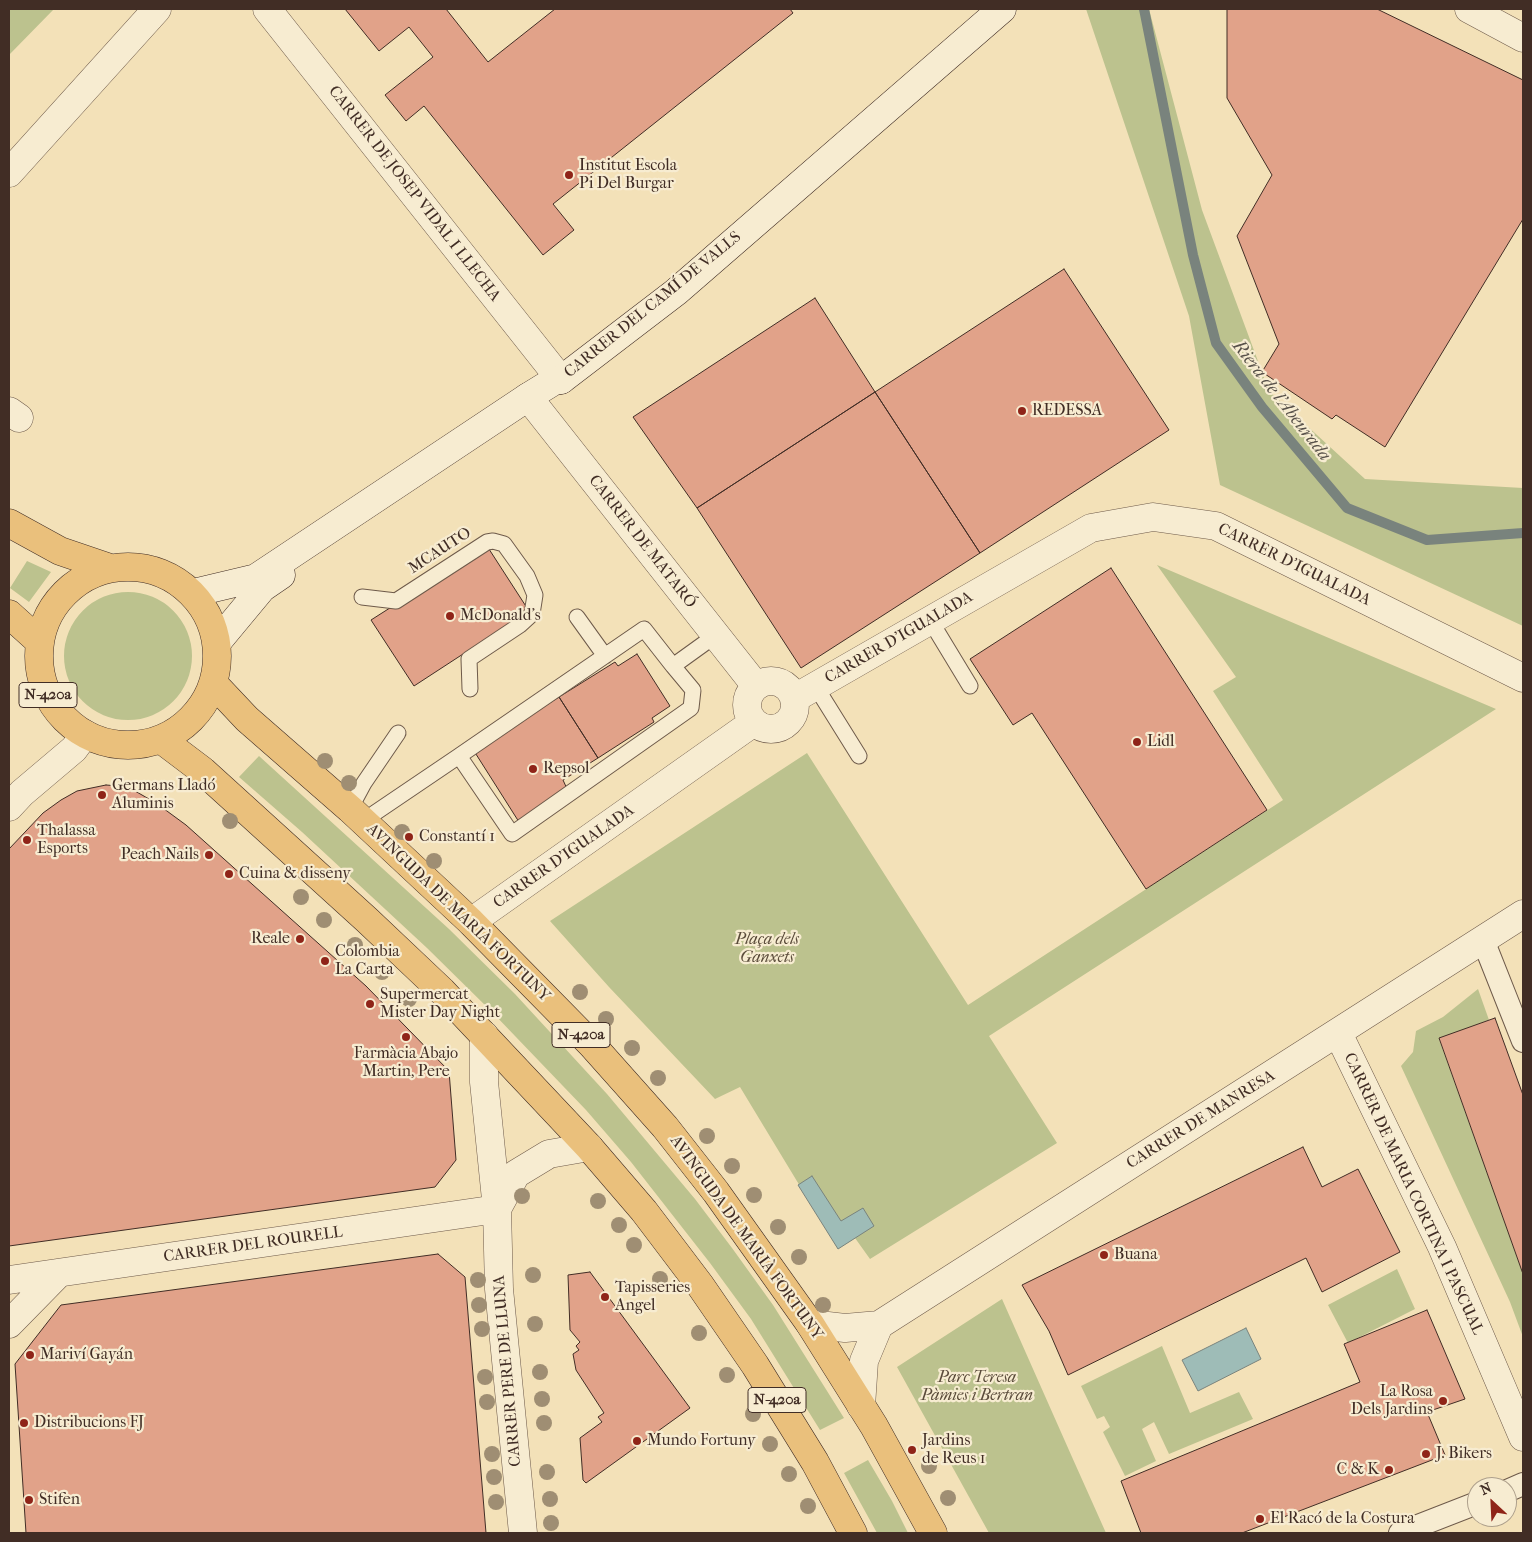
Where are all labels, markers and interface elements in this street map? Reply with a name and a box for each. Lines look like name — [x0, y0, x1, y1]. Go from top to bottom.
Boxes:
street label: CARRER DE JOSEP VIDAL I LLECHA — [324, 82, 504, 306]
place label: Institut Escola Pi Del Burgar — [579, 156, 677, 194]
marker: Institut Escola Pi Del Burgar — [563, 169, 575, 181]
street label: CARRER DEL CAMÍ DE VALLS — [561, 228, 745, 382]
water label: Riera de l'Abeurada — [1227, 336, 1335, 466]
place label: REDESSA — [1032, 401, 1102, 421]
marker: REDESSA — [1016, 405, 1028, 417]
street label: CARRER DE MATARÓ — [584, 472, 700, 612]
street label: CARRER D'IGUALADA — [1215, 520, 1373, 610]
street label: MCAUTO — [405, 524, 475, 578]
street label: CARRER D'IGUALADA — [822, 588, 976, 688]
place label: McDonald's — [460, 606, 541, 626]
marker: McDonald's — [444, 610, 456, 622]
road number: N-420a — [19, 682, 77, 708]
place label: Lidl — [1147, 732, 1174, 752]
marker: Lidl — [1131, 736, 1143, 748]
place label: Repsol — [543, 759, 589, 779]
marker: Repsol — [527, 763, 539, 775]
place label: Germans Lladó Aluminis — [112, 776, 216, 814]
marker: Germans Lladó Aluminis — [96, 789, 108, 801]
street label: CARRER D'IGUALADA — [490, 801, 638, 913]
street label: AVINGUDA DE MARIÀ FORTUNY — [362, 820, 554, 1006]
place label: Thalassa Esports — [37, 821, 96, 859]
place label: Constantí 1 — [419, 827, 495, 847]
marker: Constantí 1 — [403, 831, 415, 843]
marker: Thalassa Esports — [21, 834, 33, 846]
place label: Peach Nails — [121, 845, 199, 865]
marker: Peach Nails — [203, 849, 215, 861]
place label: Cuina & disseny — [239, 864, 351, 884]
marker: Cuina & disseny — [223, 868, 235, 880]
place label: Reale — [251, 929, 290, 949]
park label: Plaça dels Ganxets — [735, 930, 799, 968]
marker: Reale — [294, 933, 306, 945]
place label: Colombia La Carta — [335, 942, 400, 980]
marker: Colombia La Carta — [319, 955, 331, 967]
place label: Supermercat Mister Day Night — [380, 985, 500, 1023]
marker: Supermercat Mister Day Night — [364, 998, 376, 1010]
road number: N-420a — [552, 1022, 610, 1048]
marker: Farmàcia Abajo Martin, Pere — [400, 1031, 412, 1043]
place label: Farmàcia Abajo Martin, Pere — [354, 1044, 458, 1082]
street label: CARRER DE MARIA CORTINA I PASCUAL — [1339, 1050, 1487, 1338]
street label: CARRER DE MANRESA — [1123, 1066, 1279, 1174]
street label: AVINGUDA DE MARIÀ FORTUNY — [665, 1132, 827, 1344]
street label: CARRER DEL ROURELL — [162, 1223, 344, 1267]
place label: Buana — [1114, 1245, 1158, 1265]
marker: Buana — [1098, 1249, 1110, 1261]
street label: CARRER PERE DE LLUNA — [490, 1274, 526, 1468]
place label: Tapisseries Angel — [615, 1278, 690, 1316]
marker: Tapisseries Angel — [599, 1291, 611, 1303]
place label: Mariví Gayán — [40, 1345, 133, 1365]
marker: Mariví Gayán — [24, 1349, 36, 1361]
park label: Parc Teresa Pàmies i Bertran — [921, 1368, 1033, 1406]
place label: La Rosa Dels Jardins — [1351, 1382, 1433, 1420]
road number: N-420a — [748, 1388, 806, 1412]
marker: La Rosa Dels Jardins — [1437, 1395, 1449, 1407]
place label: Distribucions FJ — [34, 1413, 144, 1433]
marker: Distribucions FJ — [18, 1417, 30, 1429]
place label: Mundo Fortuny — [647, 1431, 755, 1451]
place label: Jardins de Reus 1 — [922, 1431, 985, 1469]
marker: Mundo Fortuny — [631, 1435, 643, 1447]
marker: Jardins de Reus 1 — [906, 1444, 918, 1456]
place label: J. Bikers — [1436, 1444, 1492, 1464]
marker: J. Bikers — [1420, 1448, 1432, 1460]
place label: C & K — [1337, 1460, 1379, 1480]
marker: C & K — [1383, 1464, 1395, 1476]
north arrow — [1467, 1477, 1517, 1527]
text: N — [1477, 1479, 1494, 1499]
place label: Stifen — [39, 1490, 80, 1510]
marker: Stifen — [23, 1494, 35, 1506]
place label: El Racó de la Costura — [1270, 1509, 1415, 1529]
marker: El Racó de la Costura — [1254, 1513, 1266, 1525]

